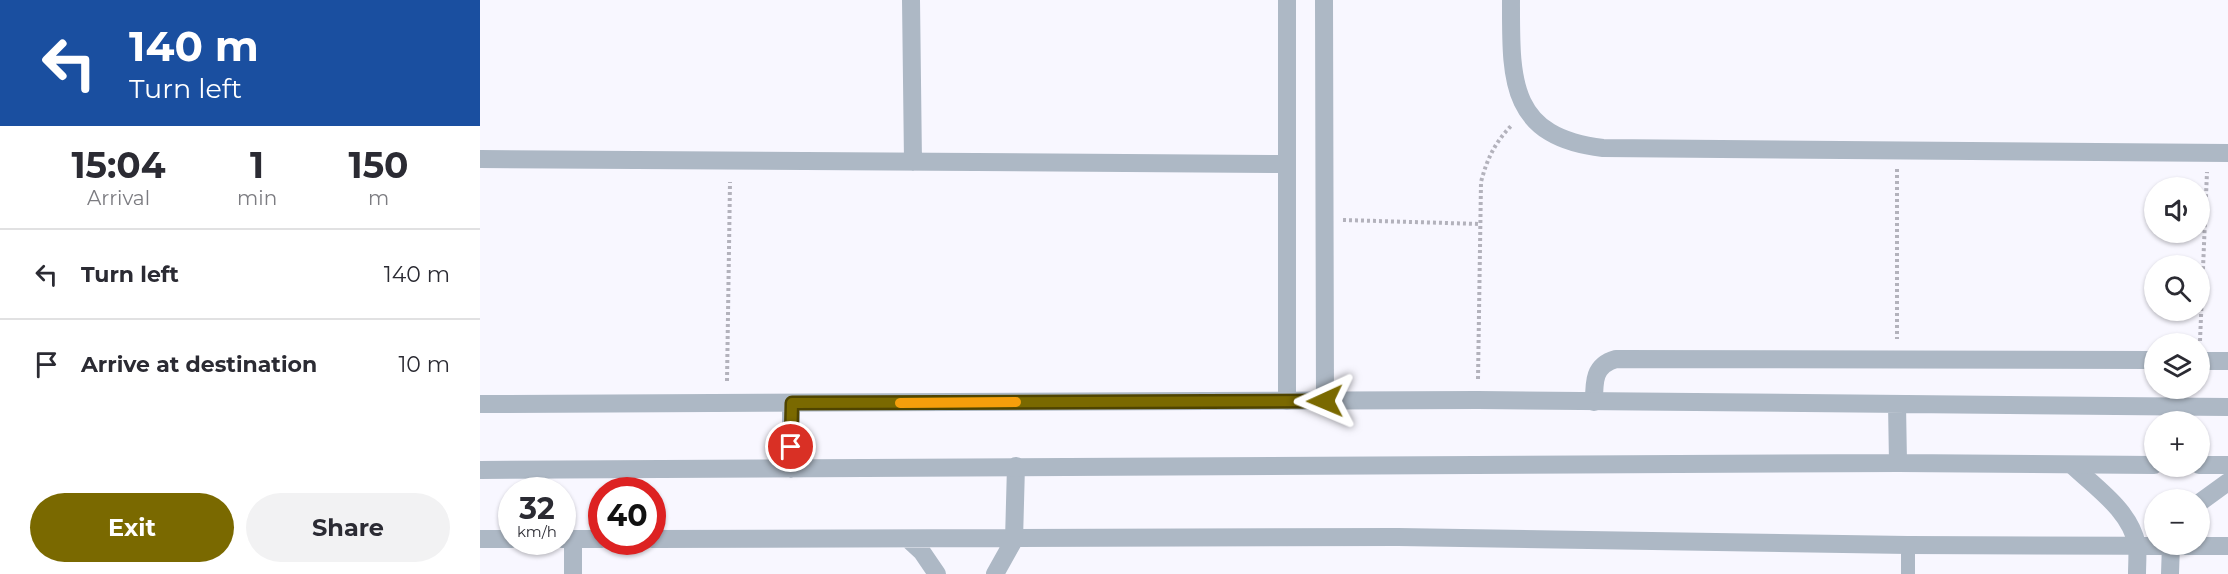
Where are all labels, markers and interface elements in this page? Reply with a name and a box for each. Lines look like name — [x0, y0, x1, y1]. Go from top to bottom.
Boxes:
text: 140 m — [129, 20, 259, 72]
icon: left — [30, 24, 108, 102]
text: Turn left — [129, 72, 242, 105]
text: 15:04 — [71, 143, 166, 187]
text: 1 — [250, 143, 264, 187]
text: 150 — [349, 143, 409, 187]
map controls — [2144, 177, 2210, 555]
button: sound — [2144, 177, 2210, 243]
text: Arrival — [87, 186, 150, 210]
text: min — [237, 186, 277, 210]
text: m — [368, 186, 389, 210]
button: search — [2144, 255, 2210, 321]
icon: left — [30, 258, 63, 291]
text: Turn left — [81, 261, 179, 288]
text: 140 m — [384, 261, 450, 288]
button: layers — [2144, 333, 2210, 399]
icon: arrive — [30, 348, 63, 381]
text: Arrive at destination — [81, 351, 317, 378]
text: 10 m — [398, 351, 450, 378]
position arrow — [1293, 369, 1357, 433]
button: + — [2144, 411, 2210, 477]
pin — [765, 421, 816, 472]
icon: arrive — [774, 430, 807, 463]
speed limit sign: 40 — [588, 477, 666, 555]
button: − — [2144, 489, 2210, 555]
text: 32 — [519, 490, 555, 527]
button: Exit — [30, 493, 234, 562]
button: Share — [246, 493, 450, 562]
text: km/h — [517, 522, 557, 541]

